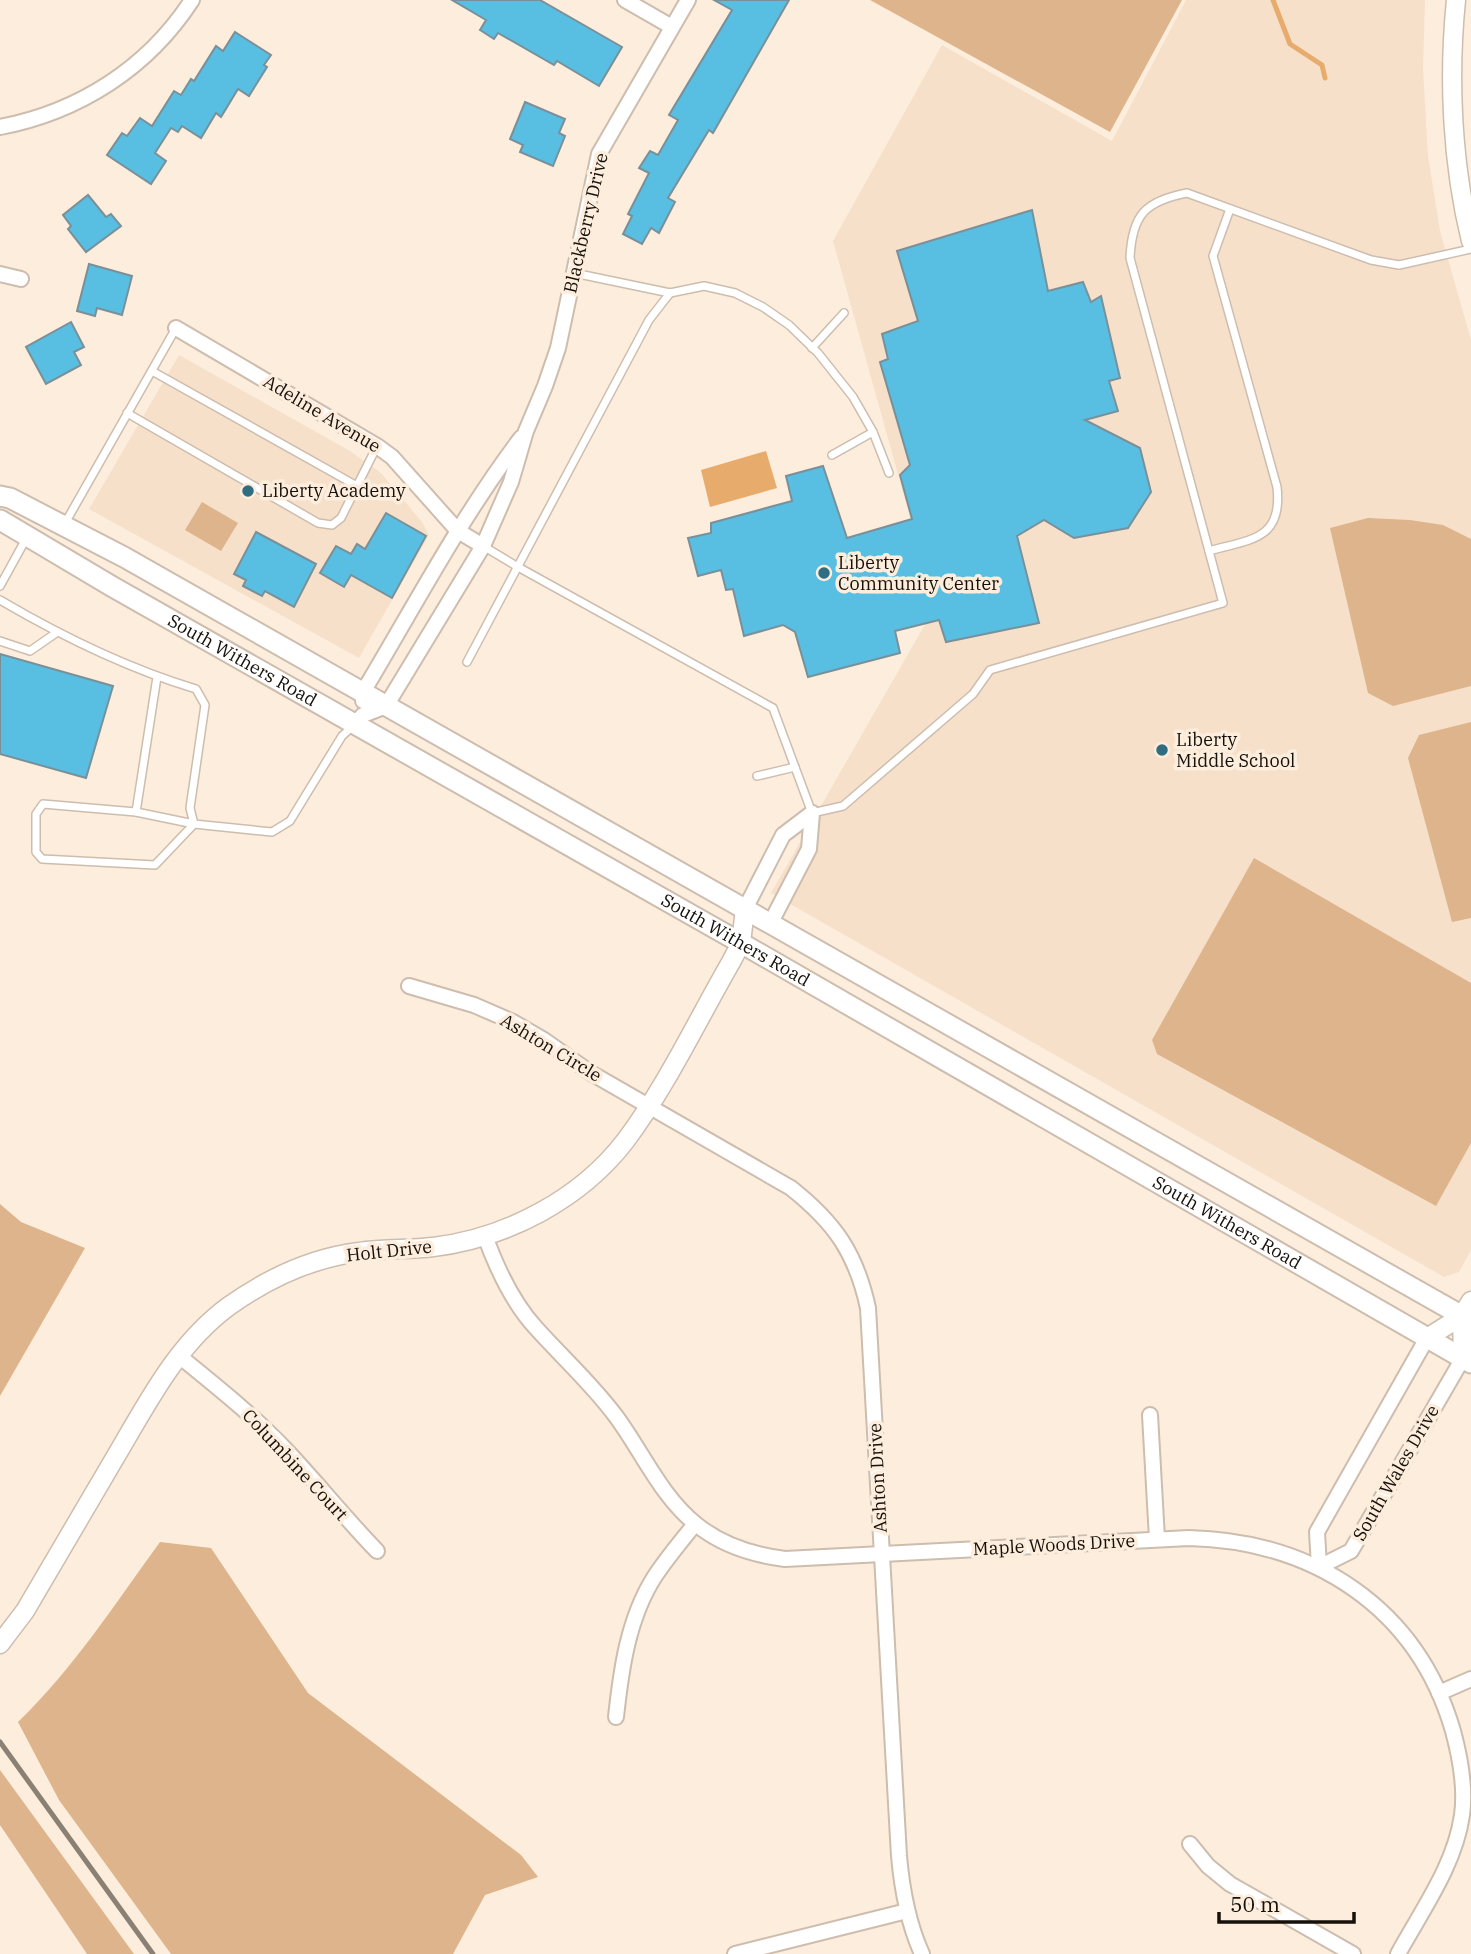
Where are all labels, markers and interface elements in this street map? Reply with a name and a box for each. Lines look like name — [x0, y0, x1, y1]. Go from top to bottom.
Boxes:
street label: Blackberry Drive — [558, 150, 613, 295]
street label: Adeline Avenue — [260, 370, 385, 458]
place label: Liberty Academy — [262, 479, 406, 502]
marker: Liberty Academy — [240, 483, 256, 499]
place label: Liberty Community Center — [838, 551, 999, 595]
marker: Liberty Community Center — [816, 565, 832, 581]
street label: South Withers Road — [164, 609, 321, 711]
place label: Liberty Middle School — [1176, 728, 1295, 772]
marker: Liberty Middle School — [1154, 742, 1170, 758]
street label: South Withers Road — [657, 888, 814, 991]
street label: Ashton Circle — [496, 1008, 606, 1087]
street label: South Withers Road — [1149, 1170, 1306, 1274]
street label: Holt Drive — [345, 1235, 433, 1266]
street label: South Wales Drive — [1347, 1401, 1444, 1545]
street label: Columbine Court — [238, 1404, 353, 1525]
street label: Ashton Drive — [863, 1423, 892, 1534]
street label: Maple Woods Drive — [972, 1529, 1136, 1560]
scale bar — [1219, 1881, 1354, 1925]
text: 50 m — [1230, 1890, 1280, 1918]

